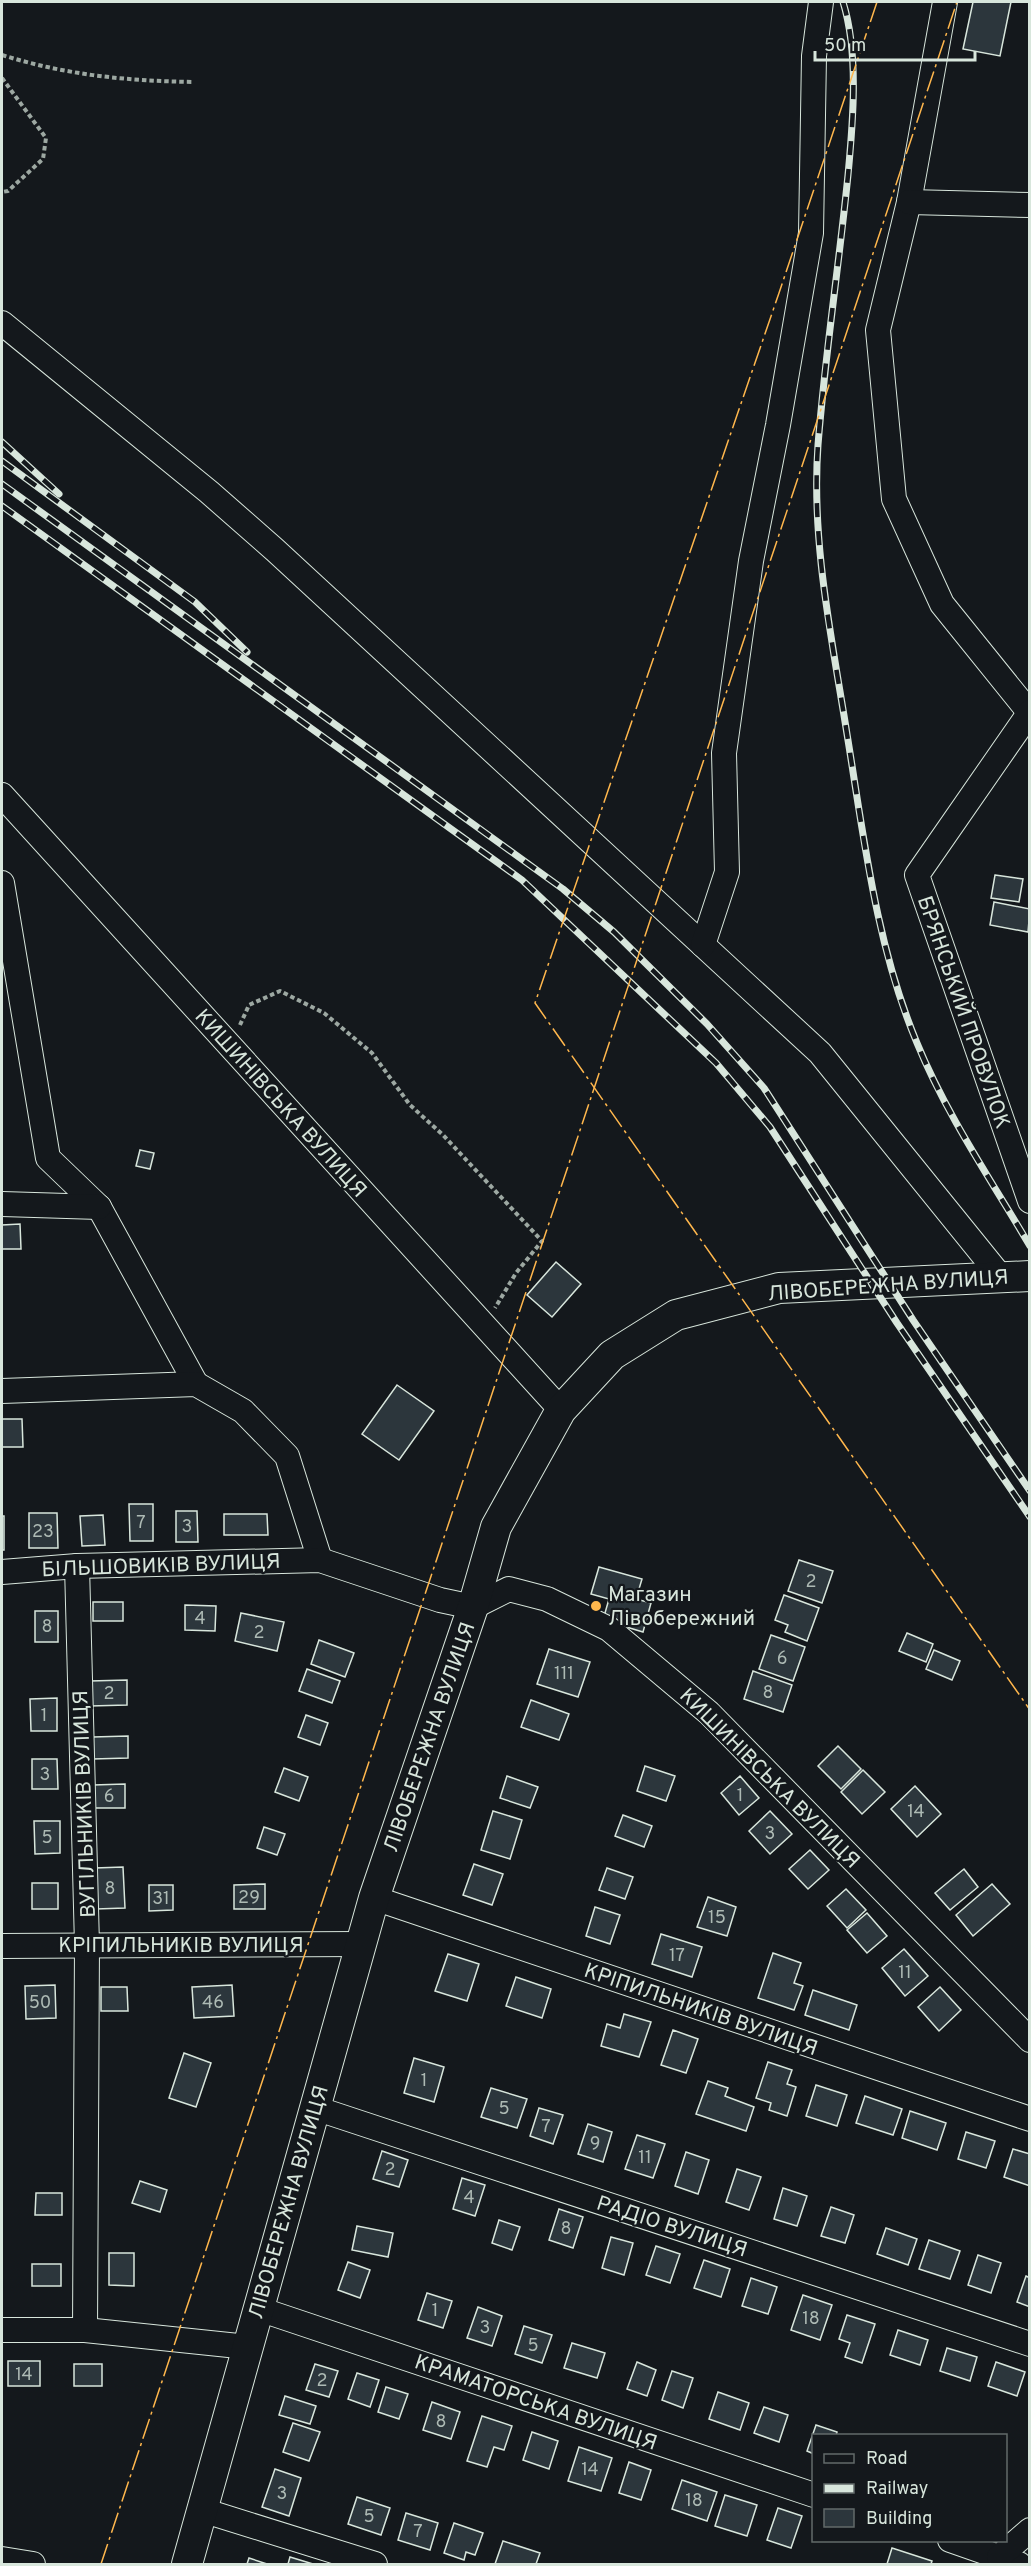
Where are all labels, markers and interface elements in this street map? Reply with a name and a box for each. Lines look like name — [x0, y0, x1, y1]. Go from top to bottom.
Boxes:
scale bar — [815, 24, 976, 62]
text: 50 m — [824, 35, 866, 58]
street label: БРЯНСЬКИЙ ПРОВУЛОК — [910, 892, 1016, 1132]
street label: КИШИНІВСЬКА ВУЛИЦЯ — [188, 1004, 372, 1204]
street label: ЛІВОБЕРЕЖНА ВУЛИЦЯ — [767, 1265, 1010, 1308]
house number: 7 — [136, 1512, 146, 1535]
house number: 3 — [182, 1516, 192, 1539]
house number: 23 — [32, 1521, 54, 1544]
street label: БІЛЬШОВИКІВ ВУЛИЦЯ — [41, 1549, 281, 1584]
house number: 2 — [805, 1571, 817, 1594]
place label: Магазин Лівобережний — [608, 1582, 755, 1633]
marker: Магазин Лівобережний — [589, 1599, 603, 1613]
house number: 4 — [194, 1608, 206, 1631]
house number: 8 — [42, 1616, 53, 1639]
street label: ЛІВОБЕРЕЖНА ВУЛИЦЯ — [378, 1619, 483, 1856]
house number: 2 — [253, 1622, 265, 1645]
house number: 6 — [777, 1648, 787, 1671]
house number: 111 — [554, 1663, 574, 1686]
house number: 8 — [763, 1682, 774, 1705]
house number: 2 — [103, 1683, 115, 1706]
street label: КИШИНІВСЬКА ВУЛИЦЯ — [673, 1683, 865, 1875]
street label: ВУГІЛЬНИКІВ ВУЛИЦЯ — [68, 1690, 103, 1918]
house number: 1 — [41, 1705, 47, 1728]
house number: 3 — [40, 1764, 50, 1787]
house number: 1 — [737, 1785, 743, 1808]
house number: 6 — [104, 1786, 114, 1809]
house number: 14 — [907, 1801, 925, 1824]
house number: 3 — [765, 1823, 775, 1846]
house number: 5 — [41, 1827, 53, 1850]
house number: 8 — [105, 1878, 116, 1901]
house number: 29 — [238, 1887, 260, 1910]
house number: 31 — [152, 1888, 170, 1911]
house number: 15 — [708, 1907, 726, 1930]
street label: КРІПИЛЬНИКІВ ВУЛИЦЯ — [58, 1933, 304, 1960]
house number: 17 — [669, 1945, 685, 1968]
street label: КРІПИЛЬНИКІВ ВУЛИЦЯ — [580, 1958, 821, 2063]
house number: 11 — [898, 1962, 912, 1985]
house number: 50 — [29, 1992, 51, 2015]
house number: 46 — [202, 1992, 224, 2015]
house number: 1 — [421, 2070, 427, 2093]
street label: ЛІВОБЕРЕЖНА ВУЛИЦЯ — [243, 2082, 336, 2322]
house number: 5 — [498, 2098, 510, 2121]
house number: 7 — [541, 2116, 551, 2139]
house number: 9 — [590, 2133, 600, 2156]
house number: 11 — [638, 2147, 652, 2170]
house number: 2 — [384, 2159, 396, 2182]
house number: 4 — [463, 2187, 475, 2210]
street label: РАДІО ВУЛИЦЯ — [593, 2190, 750, 2265]
house number: 8 — [561, 2218, 572, 2241]
house number: 1 — [432, 2300, 438, 2323]
house number: 18 — [802, 2308, 820, 2331]
house number: 3 — [480, 2317, 490, 2340]
house number: 5 — [527, 2335, 539, 2358]
street label: КРАМАТОРСЬКА ВУЛИЦЯ — [411, 2349, 660, 2458]
house number: 14 — [15, 2364, 33, 2387]
house number: 2 — [316, 2370, 328, 2393]
house number: 8 — [436, 2411, 447, 2434]
legend — [812, 2434, 1007, 2542]
text: Road — [866, 2448, 908, 2471]
house number: 14 — [581, 2459, 599, 2482]
text: Railway — [866, 2478, 928, 2501]
house number: 3 — [277, 2483, 287, 2506]
house number: 18 — [685, 2490, 703, 2513]
house number: 5 — [363, 2506, 375, 2529]
text: Building — [866, 2508, 932, 2531]
house number: 7 — [413, 2521, 423, 2544]

